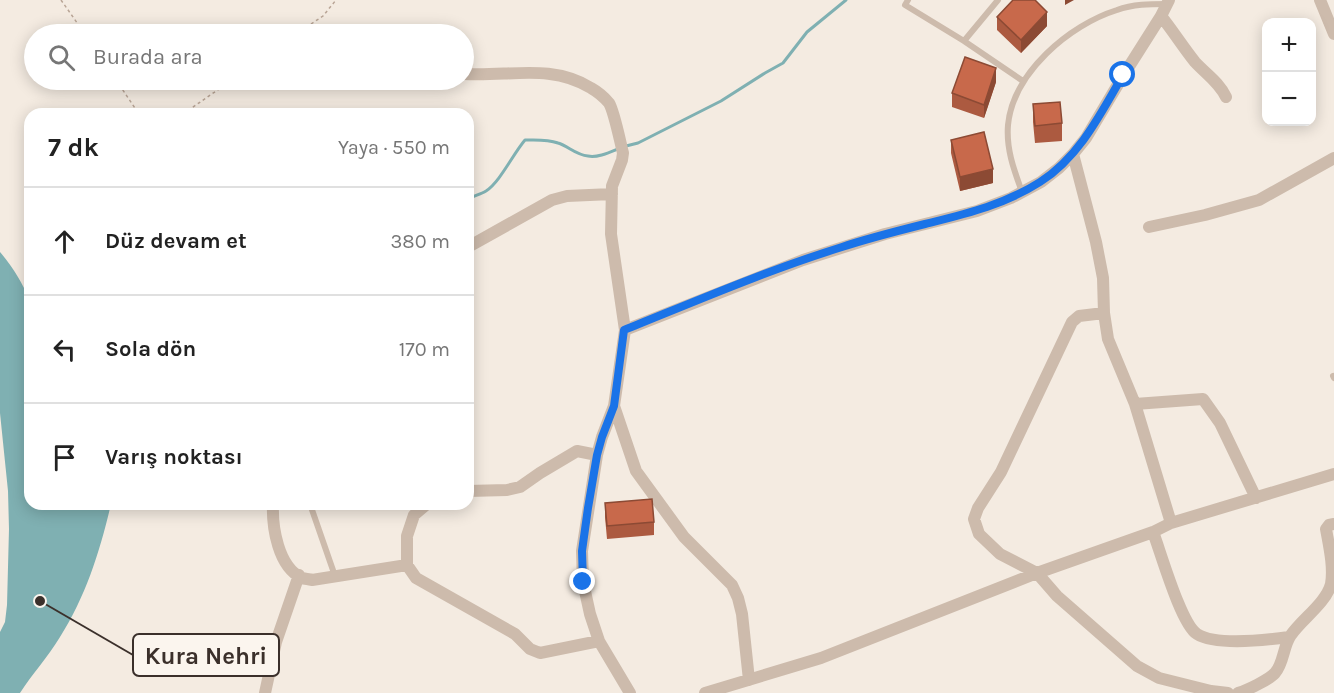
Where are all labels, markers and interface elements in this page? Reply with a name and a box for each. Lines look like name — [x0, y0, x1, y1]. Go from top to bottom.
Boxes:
map controls — [1262, 18, 1316, 126]
button: + — [1262, 18, 1316, 72]
search box — [24, 24, 474, 90]
icon: search — [45, 41, 78, 74]
text: Burada ara — [93, 44, 203, 70]
route start — [1109, 61, 1135, 87]
button: − — [1262, 72, 1316, 126]
text: 7 dk — [48, 132, 99, 163]
text: Yaya · 550 m — [338, 136, 450, 159]
icon: ahead — [48, 225, 81, 258]
text: Düz devam et — [105, 228, 247, 254]
text: 380 m — [391, 230, 450, 253]
icon: left — [48, 333, 81, 366]
text: Sola dön — [105, 336, 196, 362]
text: 170 m — [399, 338, 450, 361]
icon: arrive — [48, 441, 81, 474]
text: Varış noktası — [105, 444, 243, 470]
route end — [569, 568, 595, 594]
callout: Kura Nehri — [133, 634, 279, 676]
text: Kura Nehri — [145, 642, 267, 670]

